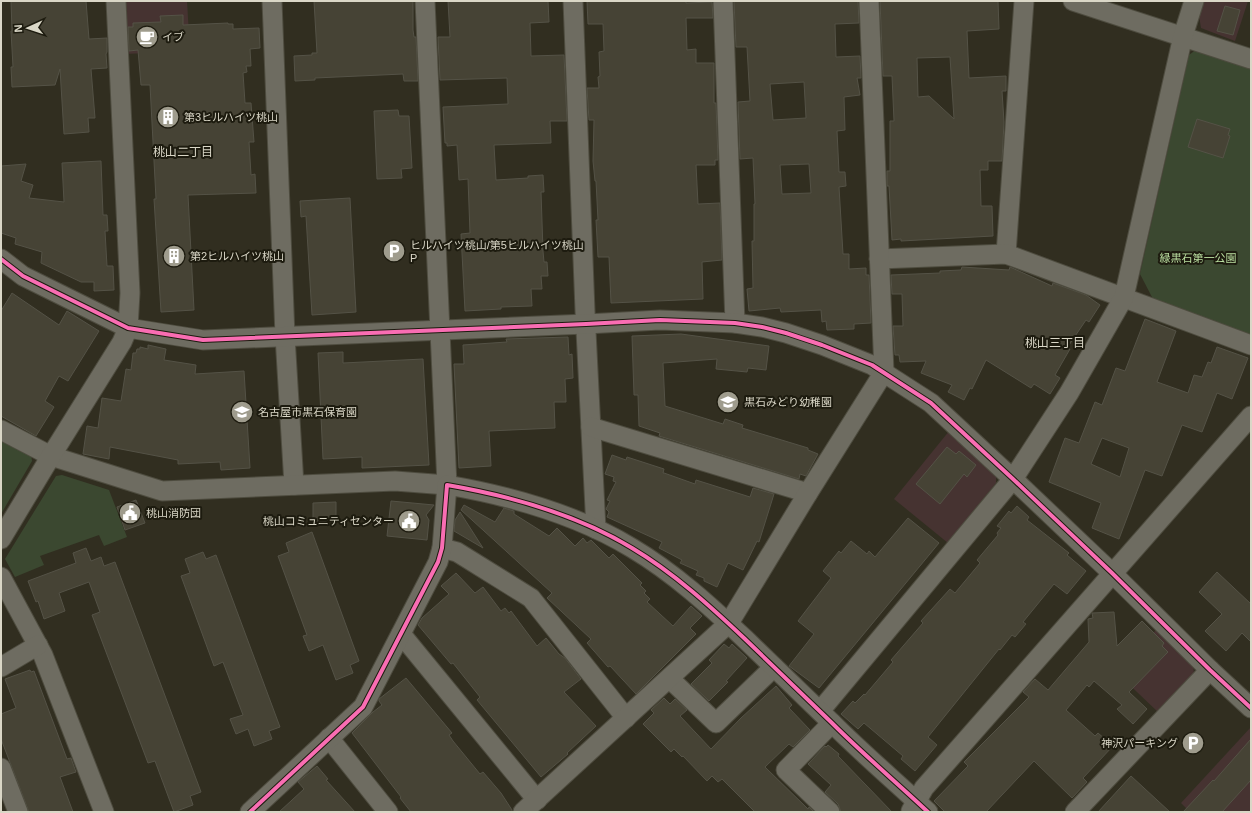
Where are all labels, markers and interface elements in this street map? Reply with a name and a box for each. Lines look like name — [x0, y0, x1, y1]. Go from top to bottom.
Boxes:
north arrow — [8, 8, 48, 48]
text: N — [12, 24, 24, 33]
cafe icon: イブ — [134, 24, 160, 50]
place label: イブ — [162, 31, 184, 43]
building icon: 第3ヒルハイツ桃山 — [155, 104, 181, 130]
place label: 第3ヒルハイツ桃山 — [184, 111, 278, 123]
district label: 桃山二丁目 — [153, 145, 213, 159]
parking icon: ヒルハイツ桃山/第5ヒルハイツ桃山 P — [381, 238, 407, 264]
place label: ヒルハイツ桃山/第5ヒルハイツ桃山 P — [410, 239, 584, 264]
building icon: 第2ヒルハイツ桃山 — [161, 243, 187, 269]
place label: 第2ヒルハイツ桃山 — [190, 250, 284, 262]
park label: 緑黒石第一公園 — [1160, 252, 1237, 264]
district label: 桃山三丁目 — [1025, 336, 1085, 350]
school or university icon: 黒石みどり幼稚園 — [715, 389, 741, 415]
place label: 黒石みどり幼稚園 — [744, 396, 832, 408]
school or university icon: 名古屋市黒石保育園 — [229, 399, 255, 425]
place label: 名古屋市黒石保育園 — [258, 406, 357, 418]
public building icon: 桃山消防団 — [117, 500, 143, 526]
place label: 桃山消防団 — [146, 507, 201, 519]
public building icon: 桃山コミュニティセンター — [396, 508, 422, 534]
place label: 桃山コミュニティセンター — [263, 515, 394, 527]
parking icon: 神沢パーキング — [1180, 730, 1206, 756]
place label: 神沢パーキング — [1101, 737, 1178, 749]

